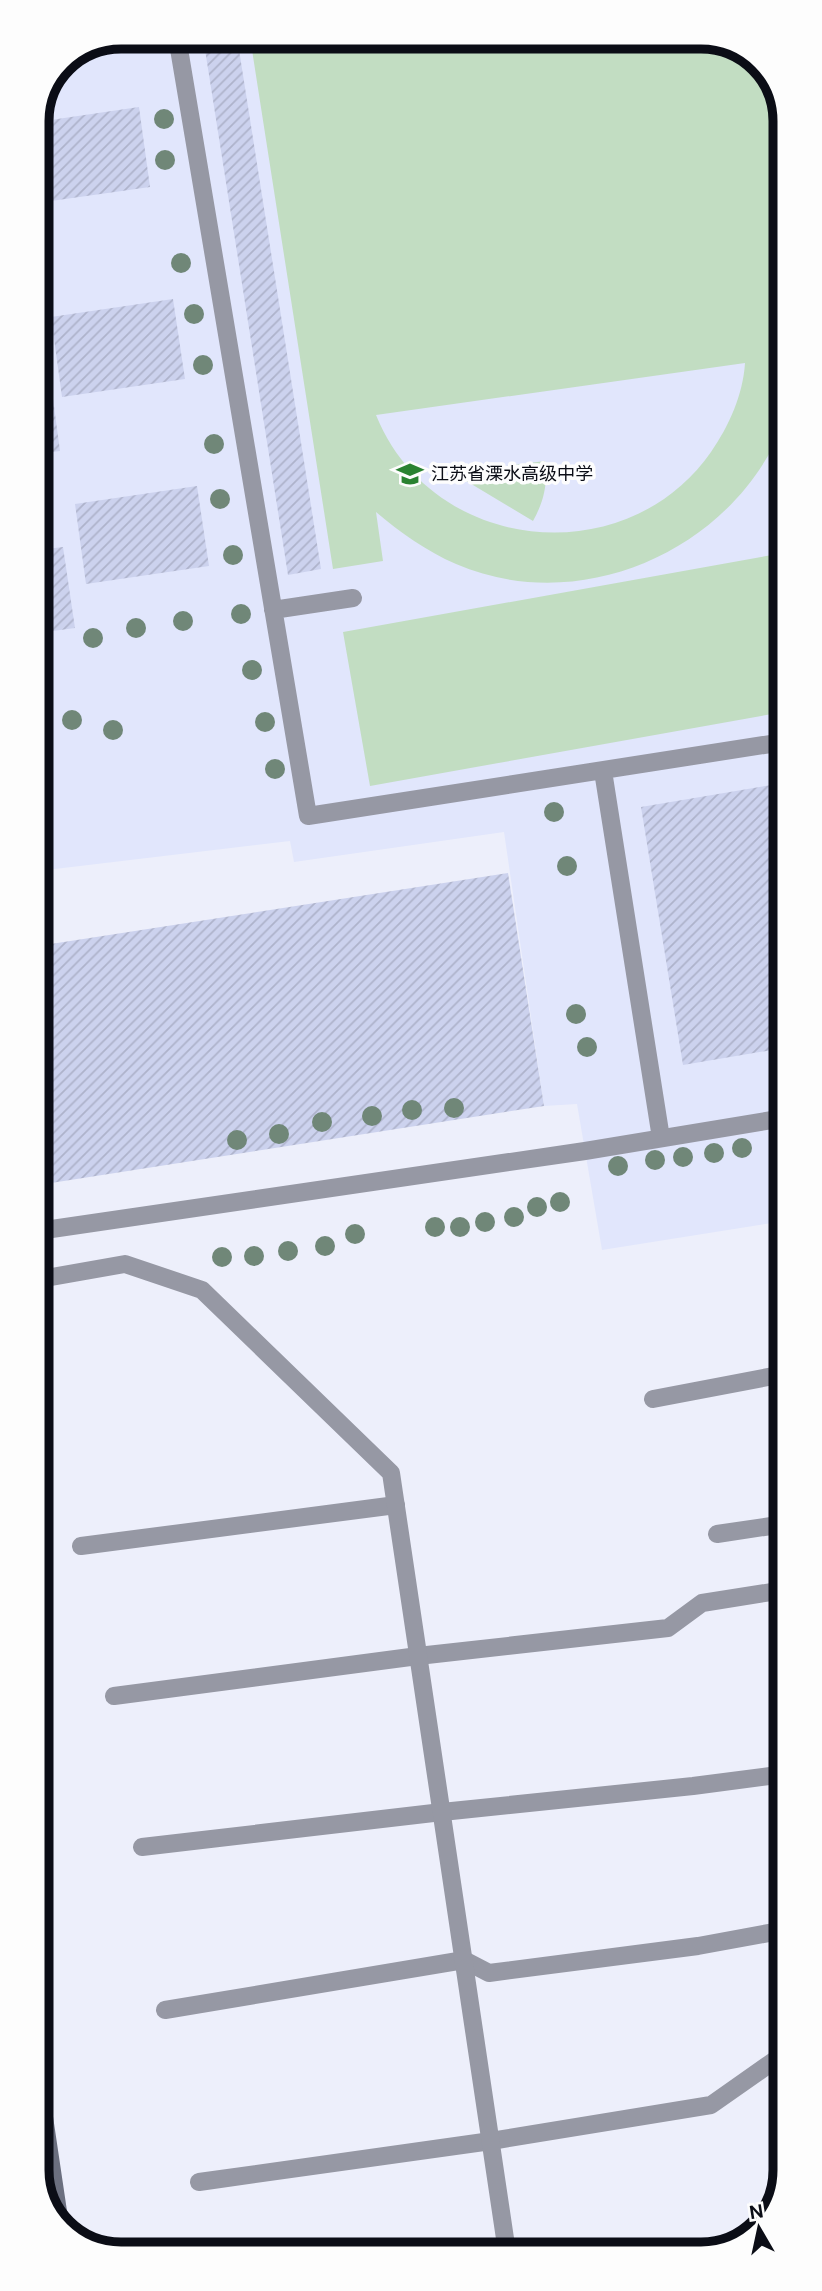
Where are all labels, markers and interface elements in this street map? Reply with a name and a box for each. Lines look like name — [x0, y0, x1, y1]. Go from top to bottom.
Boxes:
school or university icon: 江苏省溧水高级中学 — [395, 459, 425, 489]
place label: 江苏省溧水高级中学 — [431, 462, 593, 486]
north arrow — [724, 2193, 794, 2263]
text: N — [748, 2198, 765, 2225]

